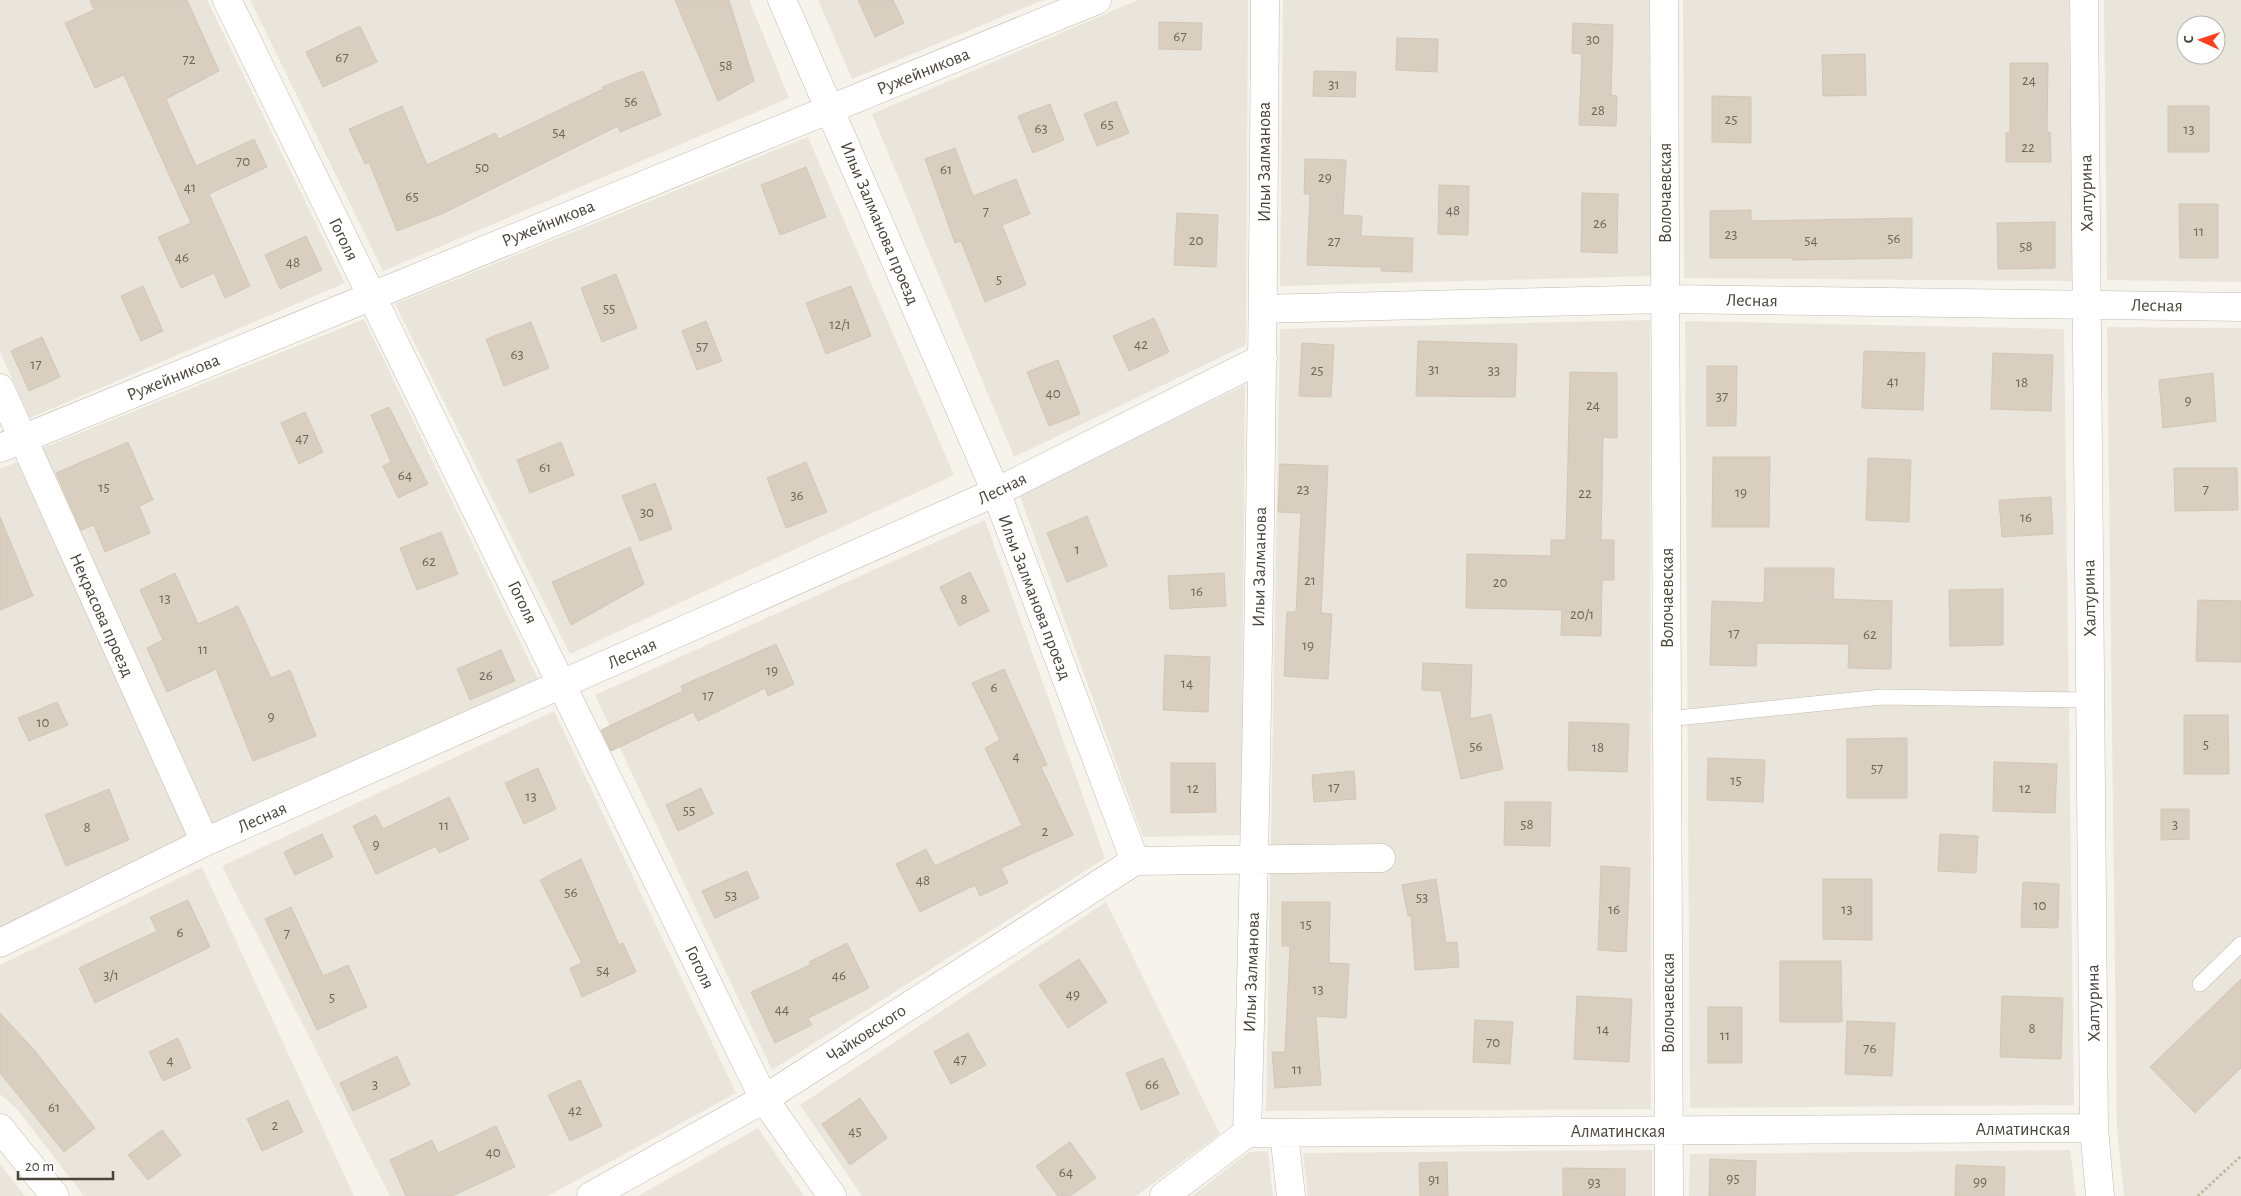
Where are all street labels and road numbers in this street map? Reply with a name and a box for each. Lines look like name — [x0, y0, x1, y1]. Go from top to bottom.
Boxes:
street label: Ружейникова — [874, 45, 972, 99]
street label: Ильи Залманова — [1256, 102, 1274, 222]
street label: Ильи Залманова проезд — [837, 139, 922, 308]
street label: Волочаевская — [1657, 143, 1675, 243]
street label: Халтурина — [2077, 154, 2097, 232]
street label: Ружейникова — [499, 197, 597, 251]
street label: Гоголя — [325, 215, 361, 264]
street label: Лесная — [1726, 292, 1778, 310]
street label: Лесная — [2131, 297, 2183, 315]
street label: Ружейникова — [124, 351, 222, 405]
street label: Лесная — [975, 469, 1030, 508]
street label: Ильи Залманова — [1250, 507, 1270, 627]
street label: Ильи Залманова проезд — [994, 512, 1074, 682]
street label: Волочаевская — [1659, 548, 1677, 648]
street label: Некрасова проезд — [66, 551, 136, 680]
street label: Халтурина — [2080, 559, 2100, 637]
street label: Гоголя — [504, 578, 540, 627]
street label: Лесная — [605, 635, 660, 673]
street label: Лесная — [235, 799, 290, 837]
street label: Ильи Залманова — [1241, 912, 1263, 1033]
street label: Гоголя — [681, 943, 717, 992]
street label: Волочаевская — [1660, 953, 1678, 1053]
street label: Халтурина — [2084, 964, 2104, 1042]
street label: Чайковского — [824, 1002, 909, 1066]
street label: Алматинская — [1976, 1121, 2070, 1139]
street label: Алматинская — [1571, 1123, 1665, 1141]

